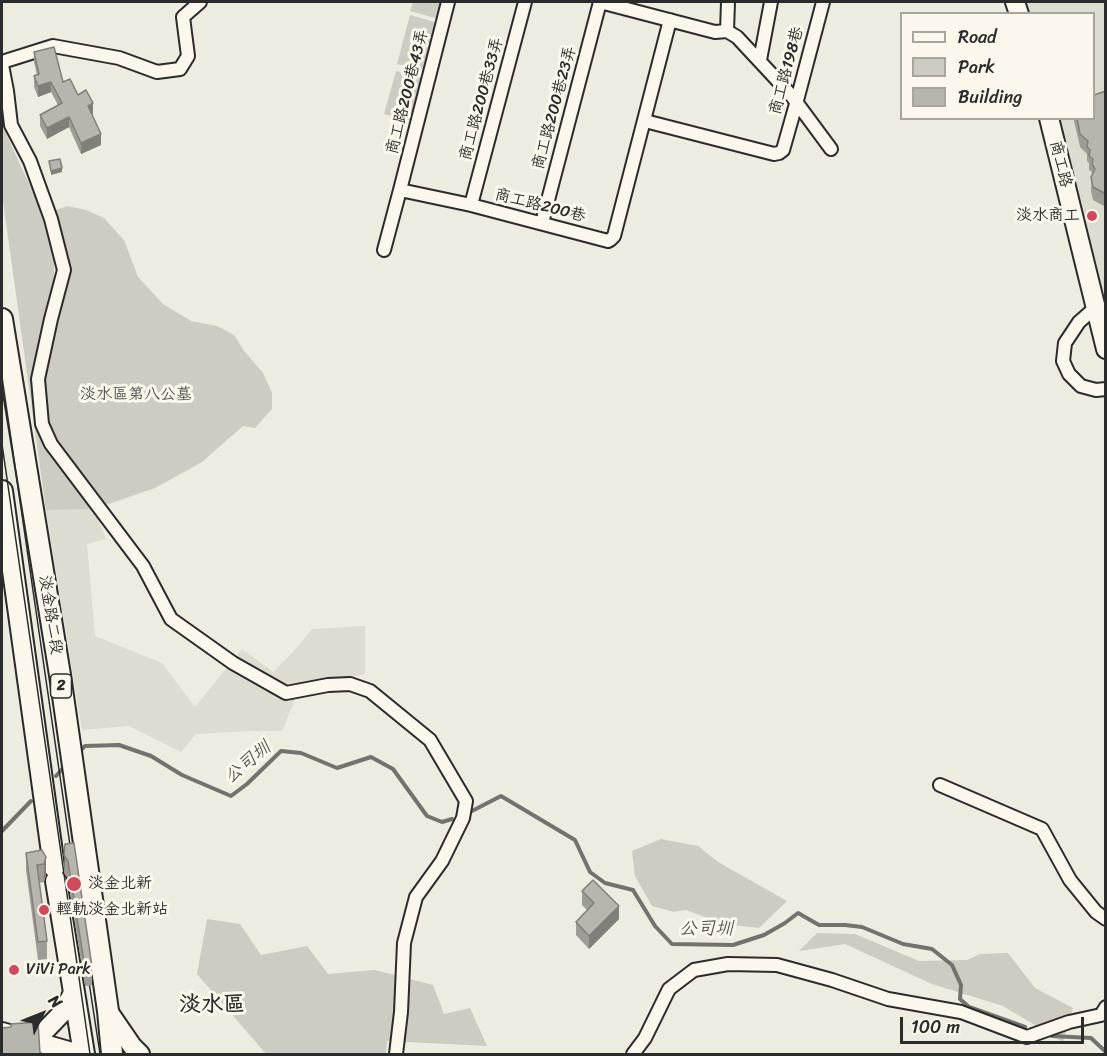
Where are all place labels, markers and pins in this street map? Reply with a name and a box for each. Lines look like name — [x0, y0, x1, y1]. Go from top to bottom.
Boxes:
place label: 淡水商工 — [1016, 206, 1080, 226]
marker: 淡水商工 — [1085, 209, 1099, 223]
place label: 淡金北新 — [88, 874, 152, 894]
marker: 淡金北新 — [65, 875, 83, 893]
place label: 輕軌淡金北新站 — [56, 900, 168, 920]
marker: 輕軌淡金北新站 — [37, 903, 51, 917]
place label: ViVi Park — [26, 960, 91, 980]
marker: ViVi Park — [7, 963, 21, 977]

